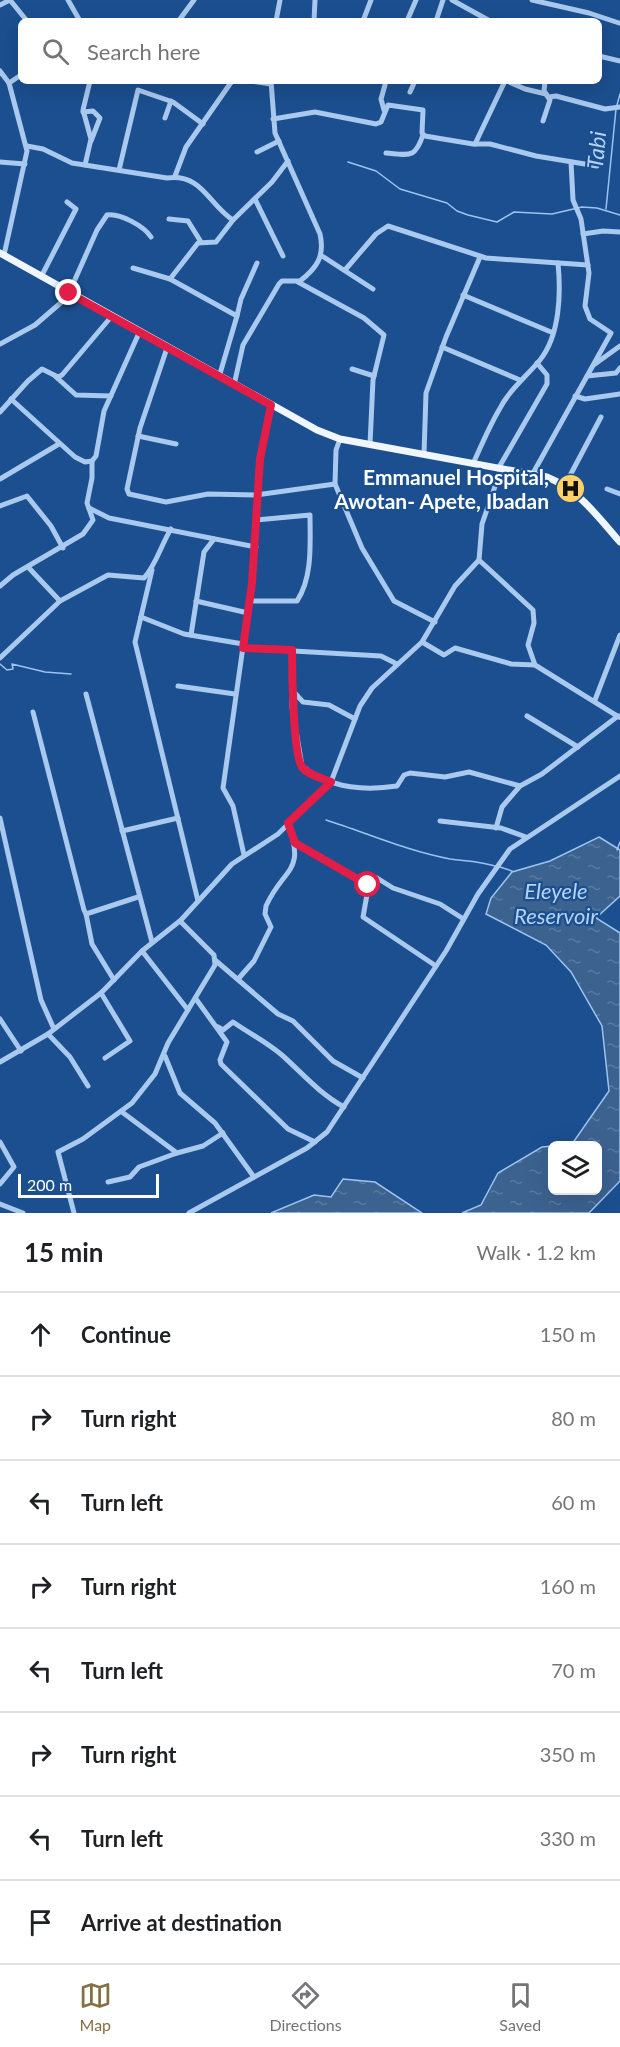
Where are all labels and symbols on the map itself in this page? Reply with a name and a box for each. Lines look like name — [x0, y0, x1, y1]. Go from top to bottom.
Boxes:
water label: Tabi — [581, 130, 611, 170]
route end — [55, 279, 81, 305]
place label: Emmanuel Hospital, Awotan- Apete, Ibadan — [333, 464, 549, 513]
hospital icon: Emmanuel Hospital, Awotan- Apete, Ibadan — [554, 472, 586, 504]
route start — [354, 871, 380, 897]
water label: Eleyele Reservoir — [514, 877, 598, 929]
scale bar — [18, 1171, 159, 1198]

